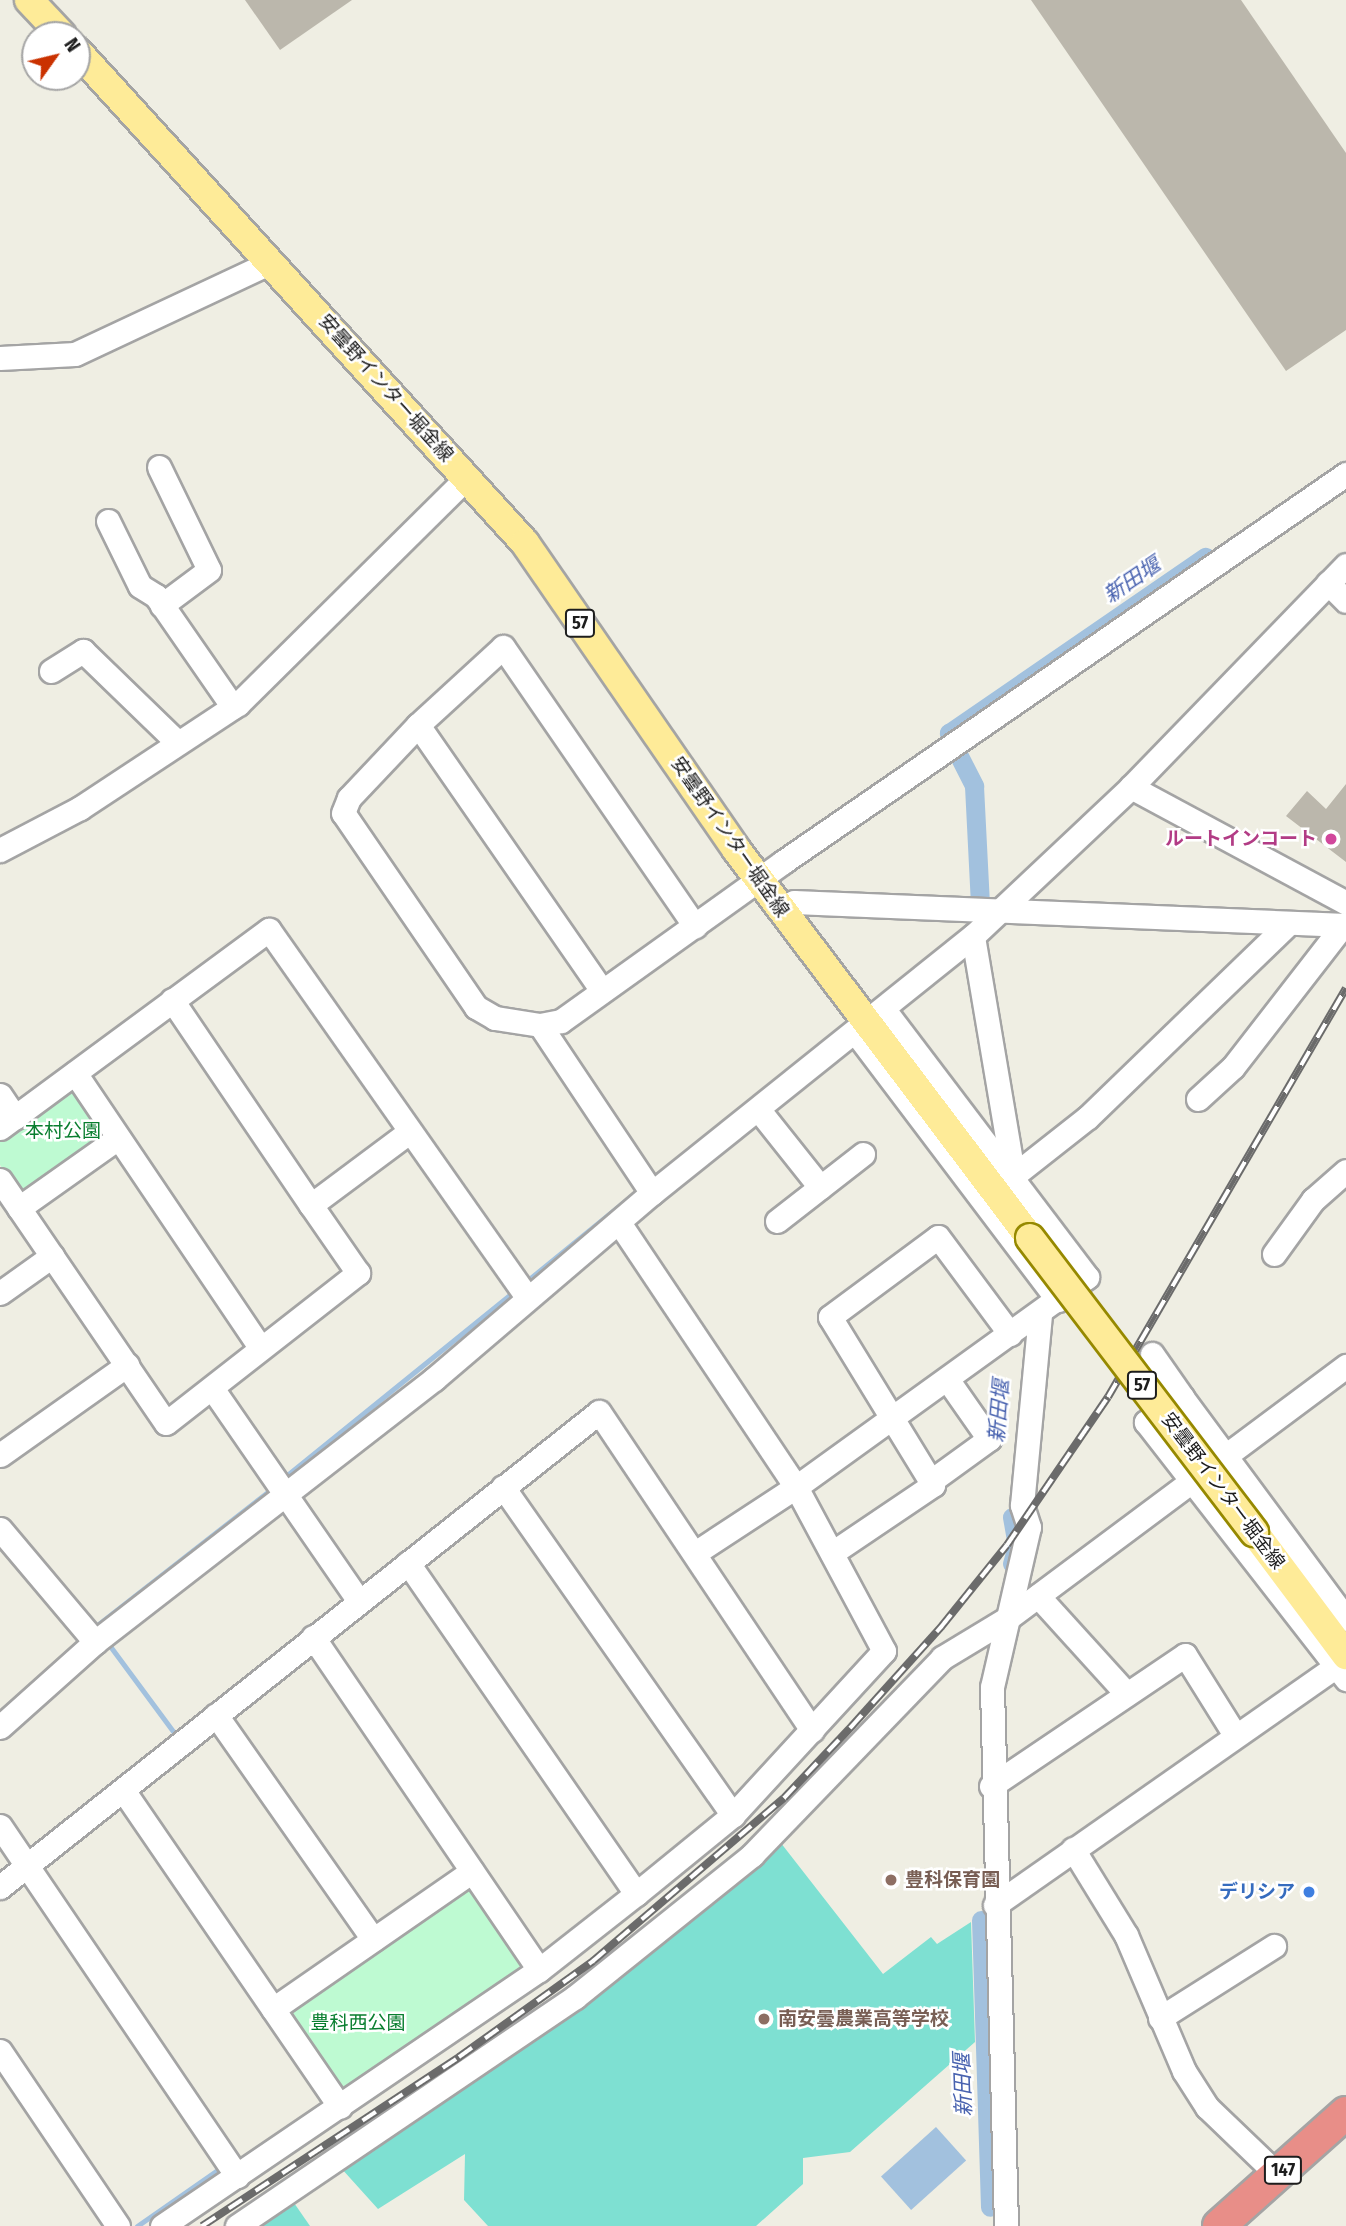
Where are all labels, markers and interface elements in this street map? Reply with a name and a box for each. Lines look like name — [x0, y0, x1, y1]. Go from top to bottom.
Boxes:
north arrow — [21, 21, 91, 91]
text: N — [59, 34, 85, 56]
street label: 安曇野インター堀金線 — [314, 310, 458, 466]
water label: 新田堰 — [1099, 552, 1165, 608]
road number: 57 — [564, 608, 596, 638]
street label: 安曇野インター堀金線 — [666, 753, 794, 921]
place label: ルートインコート — [1165, 828, 1317, 850]
marker: ルートインコート — [1323, 831, 1339, 847]
park label: 本村公園 — [25, 1120, 101, 1142]
road number: 57 — [1126, 1370, 1158, 1400]
water label: 新田堰 — [984, 1379, 1014, 1443]
street label: 安曇野インター堀金線 — [1157, 1408, 1289, 1574]
place label: 豊科保育園 — [905, 1869, 1000, 1891]
marker: 豊科保育園 — [883, 1872, 899, 1888]
place label: デリシア — [1219, 1881, 1295, 1903]
marker: デリシア — [1301, 1884, 1317, 1900]
place label: 南安曇農業高等学校 — [778, 2008, 949, 2030]
marker: 南安曇農業高等学校 — [756, 2011, 772, 2027]
park label: 豊科西公園 — [311, 2012, 405, 2034]
water label: 新田堰 — [949, 2053, 977, 2117]
road number: 147 — [1264, 2156, 1302, 2184]

